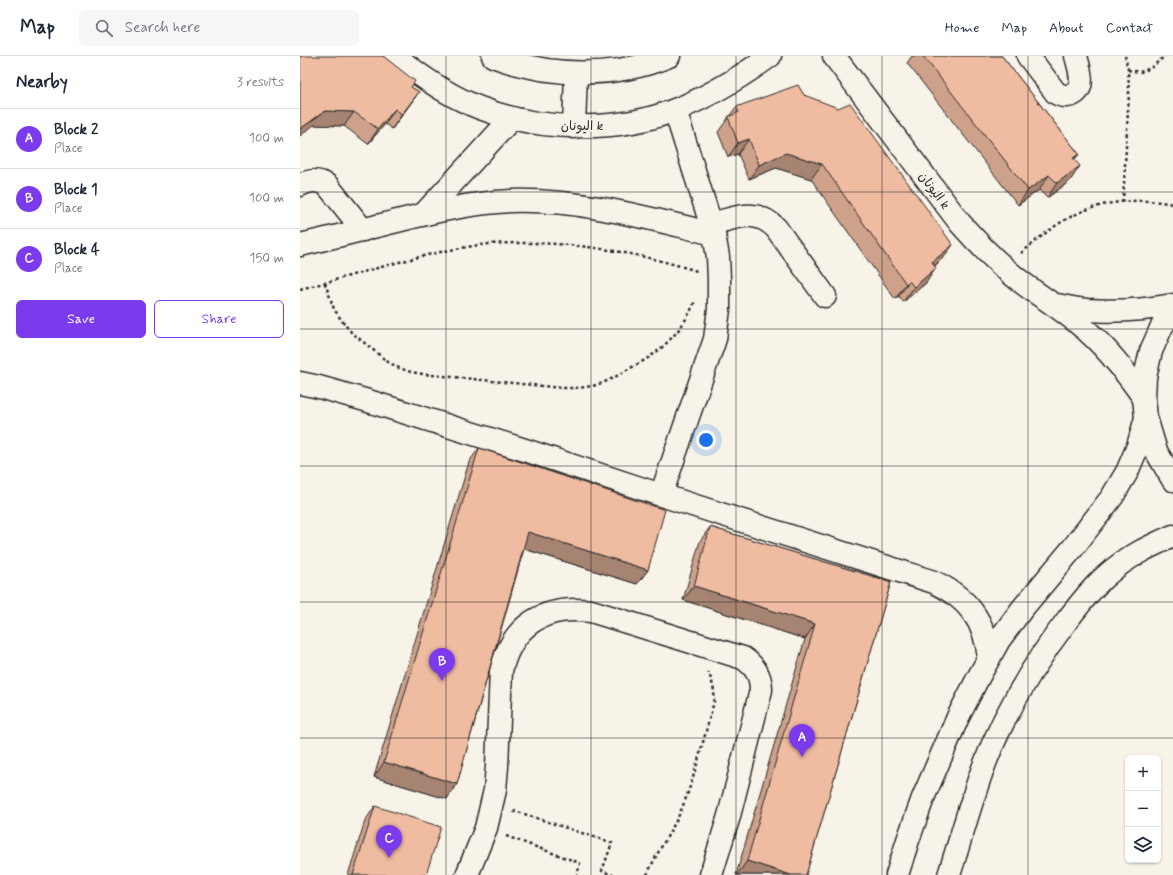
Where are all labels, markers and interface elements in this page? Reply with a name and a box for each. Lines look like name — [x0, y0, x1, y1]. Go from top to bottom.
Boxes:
search box — [79, 10, 359, 46]
text: Map — [20, 15, 55, 40]
icon: search — [93, 17, 115, 39]
text: Search here — [125, 18, 200, 38]
text: Home — [945, 19, 979, 37]
text: Map — [1001, 19, 1027, 37]
text: About — [1049, 19, 1084, 37]
text: Contact — [1106, 19, 1153, 37]
text: Nearby — [16, 71, 68, 93]
text: 3 results — [237, 74, 284, 91]
street label: اليونان k — [561, 118, 604, 135]
text: Block 2 — [54, 120, 98, 140]
text: A — [25, 130, 33, 147]
text: 100 m — [249, 130, 284, 147]
text: Place — [54, 140, 83, 157]
street label: اليونان k — [914, 169, 954, 213]
text: Block 1 — [54, 180, 98, 200]
text: B — [25, 190, 33, 207]
text: 100 m — [249, 190, 284, 207]
text: Place — [54, 200, 83, 217]
text: Block 4 — [54, 240, 100, 260]
text: C — [24, 250, 34, 267]
text: 150 m — [250, 250, 284, 267]
text: Place — [54, 260, 83, 277]
button: Save — [16, 300, 146, 338]
button: Share — [154, 300, 284, 338]
your location — [696, 430, 716, 450]
pin: B — [429, 648, 455, 681]
pin: A — [789, 724, 815, 757]
map controls — [1125, 755, 1161, 863]
button: + — [1125, 755, 1161, 791]
button: − — [1125, 791, 1161, 827]
pin: C — [376, 825, 402, 858]
button: layers — [1125, 827, 1161, 863]

